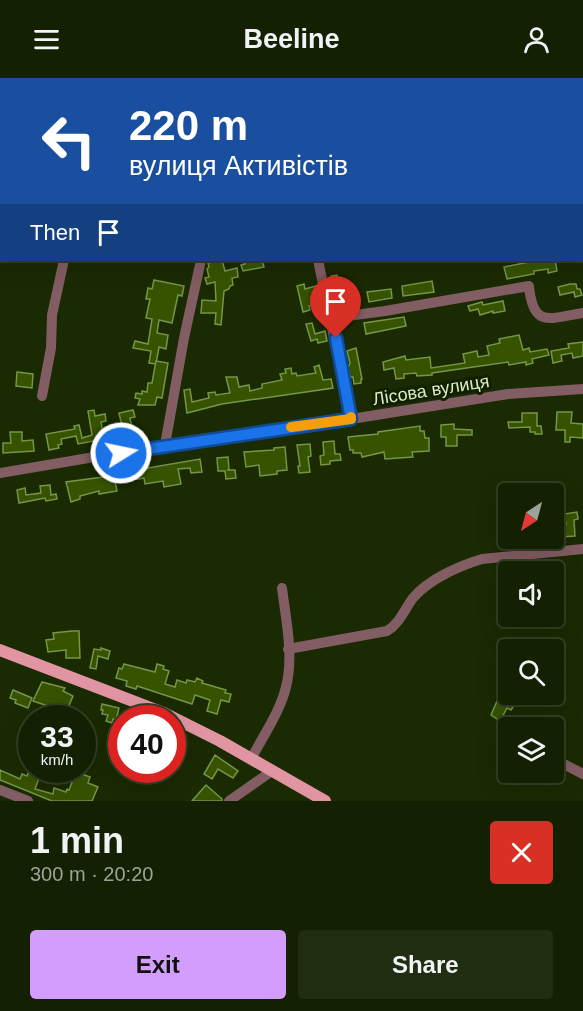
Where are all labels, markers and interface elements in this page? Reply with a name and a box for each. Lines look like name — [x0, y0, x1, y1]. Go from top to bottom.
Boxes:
icon: menu — [30, 23, 63, 56]
icon: person — [520, 23, 553, 56]
text: Beeline — [243, 24, 340, 54]
icon: left — [30, 102, 108, 180]
text: 220 m — [129, 102, 248, 149]
text: вулиця Активістів — [129, 151, 348, 181]
icon: arrive — [92, 216, 125, 249]
text: Then — [30, 220, 80, 245]
pin — [310, 276, 361, 338]
icon: arrive — [319, 285, 352, 318]
street label: Лісова вулиця — [371, 371, 491, 409]
position arrow — [89, 421, 153, 485]
north arrow — [498, 483, 564, 549]
map controls — [498, 483, 564, 783]
button: sound — [498, 561, 564, 627]
button: search — [498, 639, 564, 705]
speed limit sign: 40 — [108, 705, 186, 783]
button: layers — [498, 717, 564, 783]
text: 33 — [40, 720, 74, 753]
text: km/h — [41, 751, 73, 768]
text: 1 min — [30, 820, 124, 861]
button: close — [490, 821, 553, 884]
text: 300 m · 20:20 — [30, 863, 153, 885]
button: Exit — [30, 930, 286, 999]
button: Share — [298, 930, 553, 999]

